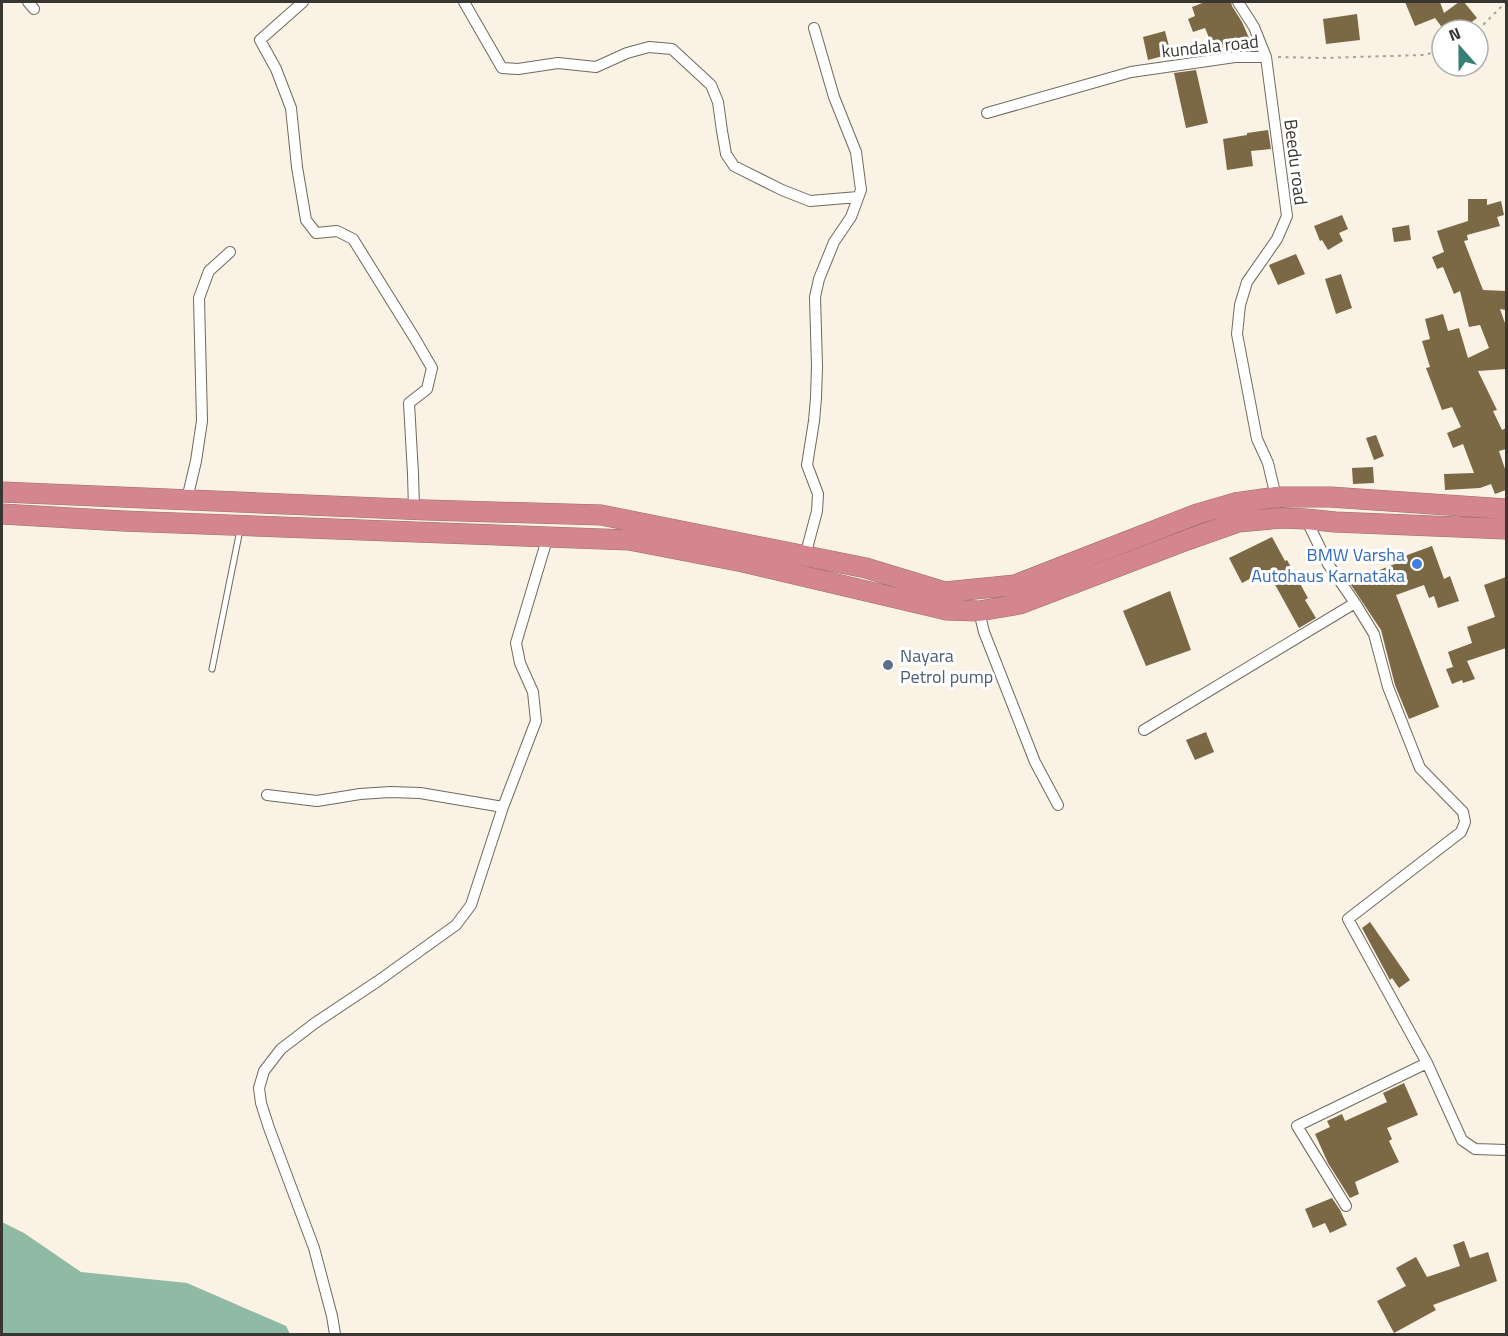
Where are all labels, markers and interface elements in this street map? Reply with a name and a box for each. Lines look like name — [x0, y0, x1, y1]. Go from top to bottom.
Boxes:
north arrow — [1430, 18, 1490, 78]
text: N — [1445, 21, 1464, 47]
street label: kundala road — [1160, 27, 1260, 65]
street label: Beedu road — [1277, 117, 1315, 207]
place label: BMW Varsha Autohaus Karnataka — [1251, 541, 1405, 589]
marker: BMW Varsha Autohaus Karnataka — [1410, 557, 1424, 571]
place label: Nayara Petrol pump — [900, 642, 993, 690]
marker: Nayara Petrol pump — [881, 658, 895, 672]

